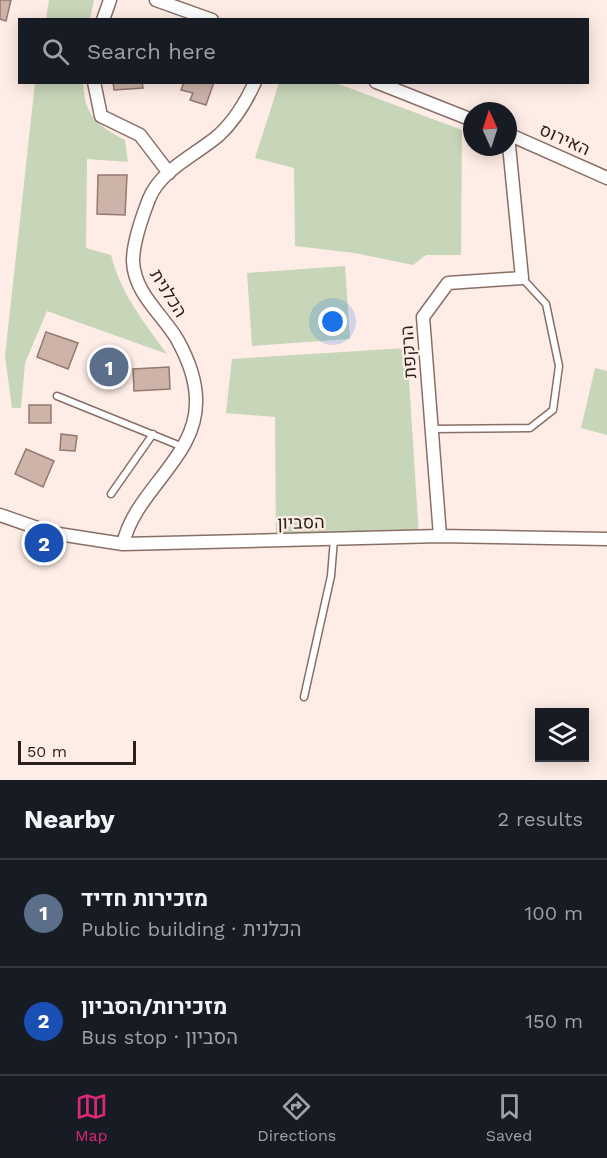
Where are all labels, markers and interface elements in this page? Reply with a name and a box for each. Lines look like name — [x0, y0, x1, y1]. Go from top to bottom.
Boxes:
search box — [18, 18, 589, 84]
icon: search — [39, 35, 72, 68]
text: Search here — [87, 39, 216, 64]
north arrow — [463, 102, 517, 156]
street label: האירוס — [536, 119, 594, 159]
street label: הכלנית — [146, 265, 192, 321]
your location — [318, 307, 347, 336]
street label: הרקפת — [396, 325, 420, 379]
pin: 1 — [90, 344, 128, 389]
street label: הסביון — [277, 511, 325, 533]
pin: 2 — [24, 520, 63, 566]
map controls — [535, 708, 589, 762]
button: layers — [535, 708, 589, 762]
scale bar — [18, 738, 136, 766]
text: 50 m — [27, 742, 67, 761]
text: Nearby — [24, 804, 115, 834]
text: 2 results — [498, 807, 583, 831]
text: מזכירות חדיד — [81, 886, 208, 911]
text: 1 — [39, 901, 48, 925]
text: 100 m — [524, 901, 583, 925]
text: Public building · הכלנית — [81, 917, 301, 941]
text: מזכירות/הסביון — [81, 994, 227, 1019]
text: 2 — [38, 1009, 49, 1033]
text: 150 m — [525, 1009, 583, 1033]
text: Bus stop · הסביון — [81, 1025, 238, 1049]
tab: Map — [75, 1090, 108, 1145]
tab: Directions — [257, 1090, 336, 1145]
tab: Saved — [486, 1090, 532, 1145]

